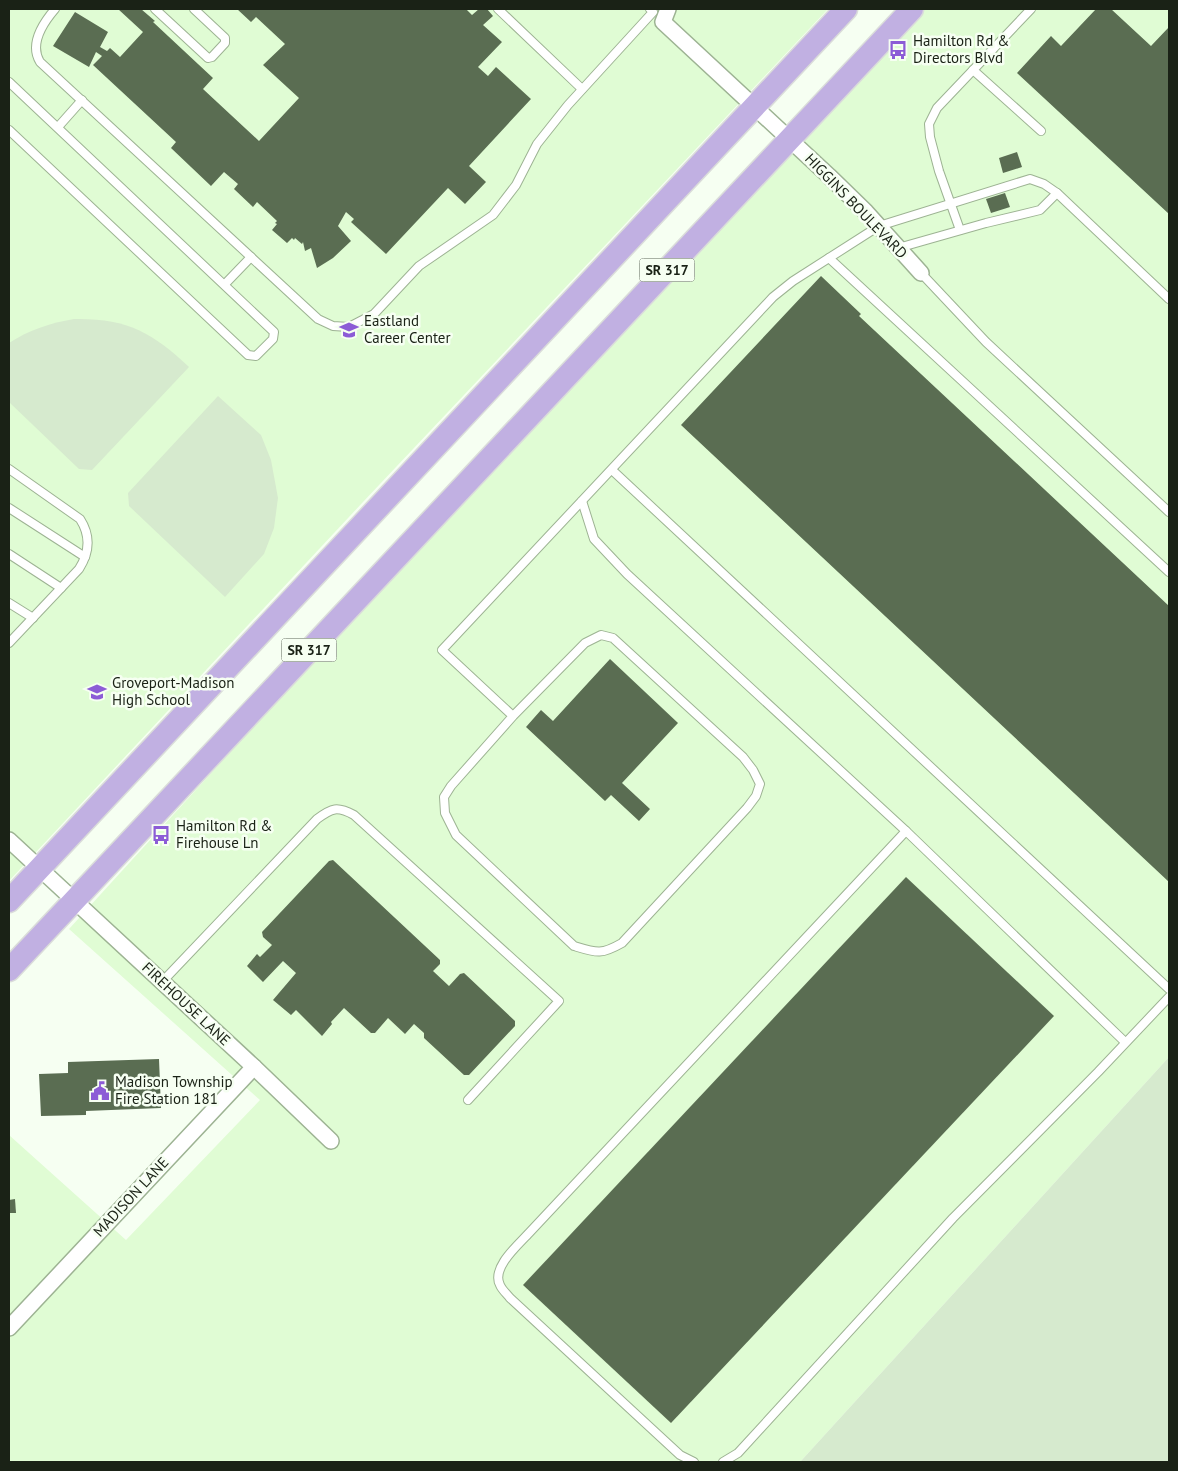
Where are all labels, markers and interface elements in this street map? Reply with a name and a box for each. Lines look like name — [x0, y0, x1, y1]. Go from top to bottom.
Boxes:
place label: Hamilton Rd & Directors Blvd — [913, 31, 1009, 67]
bus stop icon: Hamilton Rd & Directors Blvd — [887, 39, 909, 61]
street label: HIGGINS BOULEVARD — [801, 149, 912, 262]
road number: SR 317 — [640, 258, 694, 282]
place label: Eastland Career Center — [364, 311, 451, 347]
school or university icon: Eastland Career Center — [338, 319, 360, 341]
road number: SR 317 — [282, 638, 336, 662]
place label: Groveport-Madison High School — [112, 673, 235, 709]
school or university icon: Groveport-Madison High School — [86, 681, 108, 703]
place label: Hamilton Rd & Firehouse Ln — [176, 816, 272, 852]
bus stop icon: Hamilton Rd & Firehouse Ln — [150, 824, 172, 846]
street label: FIREHOUSE LANE — [138, 958, 235, 1049]
place label: Madison Township Fire Station 181 — [115, 1072, 233, 1108]
public building icon: Madison Township Fire Station 181 — [89, 1080, 111, 1102]
street label: MADISON LANE — [89, 1153, 172, 1240]

